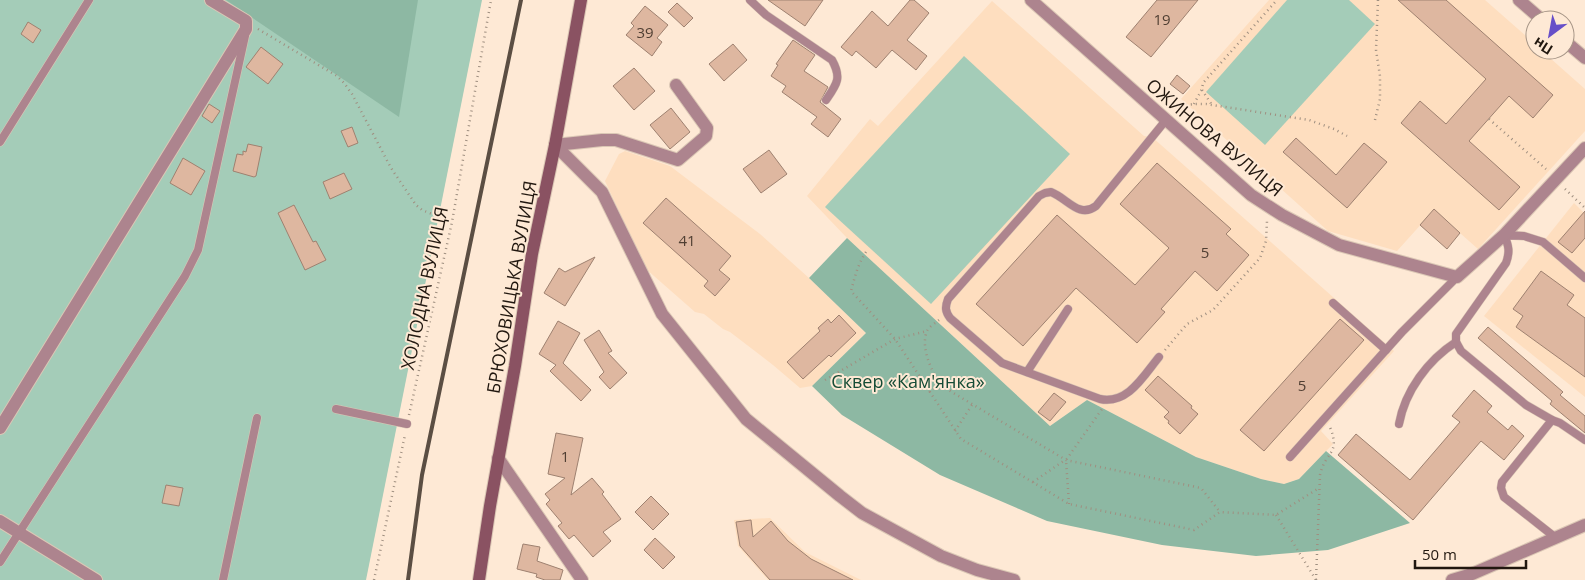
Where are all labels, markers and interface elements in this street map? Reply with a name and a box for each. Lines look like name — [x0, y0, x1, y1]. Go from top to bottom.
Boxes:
house number: 19 — [1153, 9, 1171, 29]
north arrow — [1525, 10, 1575, 60]
house number: 39 — [636, 22, 654, 42]
text: Пн — [1529, 33, 1556, 60]
street label: ОЖИНОВА ВУЛИЦЯ — [1142, 73, 1288, 201]
street label: БРЮХОВИЦЬКА ВУЛИЦЯ — [480, 179, 542, 395]
street label: ХОЛОДНА ВУЛИЦЯ — [395, 204, 453, 372]
house number: 41 — [678, 230, 696, 250]
house number: 5 — [1201, 242, 1209, 262]
park label: Сквер «Кам'янка» — [831, 369, 985, 393]
house number: 5 — [1298, 375, 1306, 395]
house number: 1 — [561, 446, 569, 466]
scale bar — [1415, 538, 1526, 570]
text: 50 m — [1422, 544, 1457, 564]

